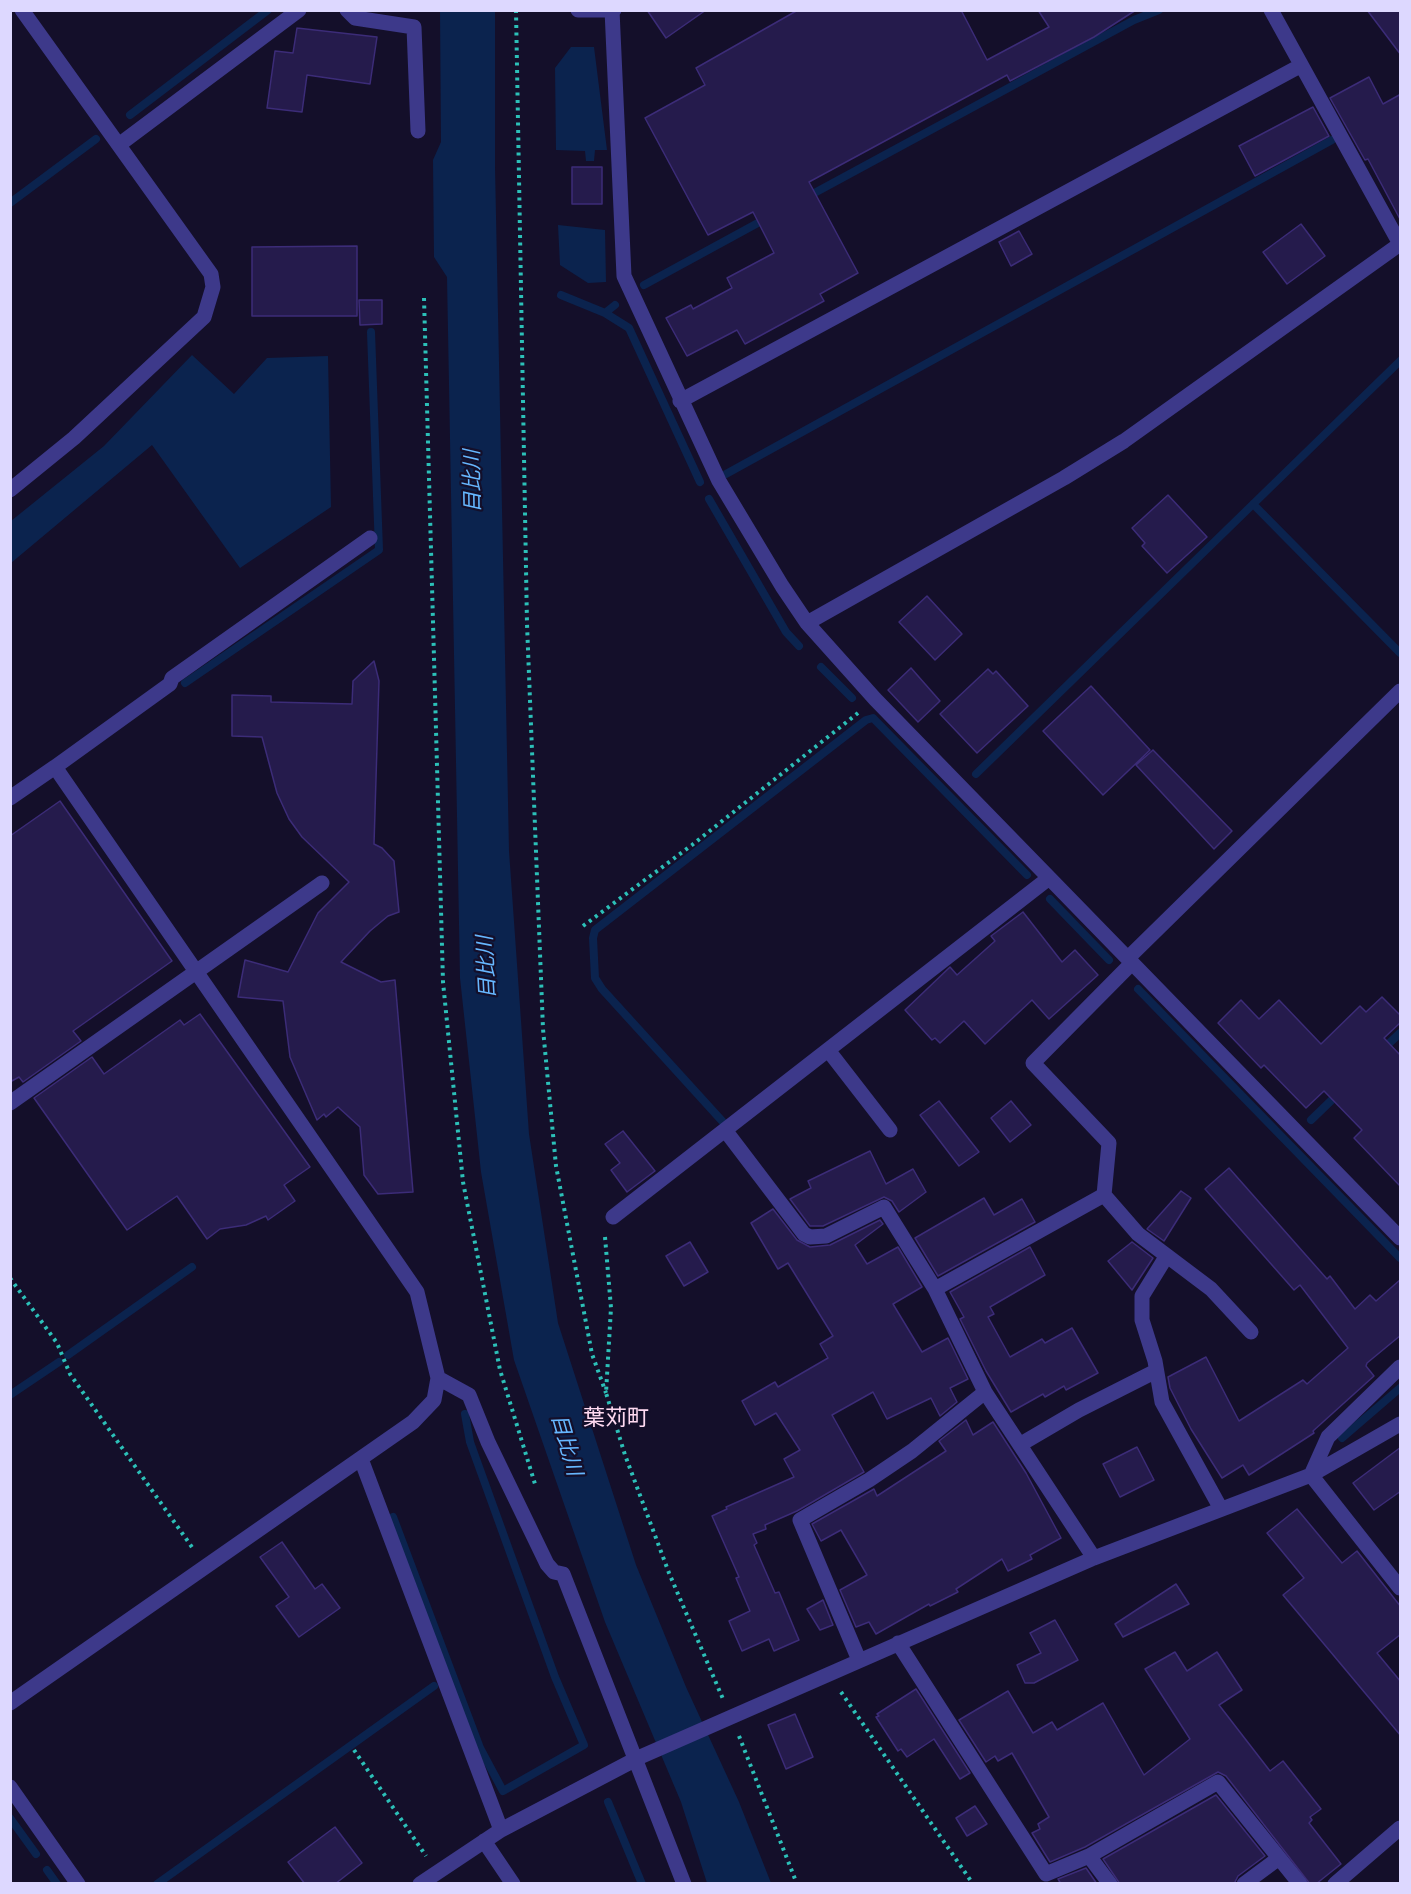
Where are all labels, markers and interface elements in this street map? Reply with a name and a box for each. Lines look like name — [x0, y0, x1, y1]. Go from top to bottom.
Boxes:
water label: 目比川 — [460, 449, 486, 513]
water label: 目比川 — [473, 935, 501, 999]
district label: 葉苅町 — [583, 1406, 649, 1432]
water label: 目比川 — [545, 1411, 587, 1479]

